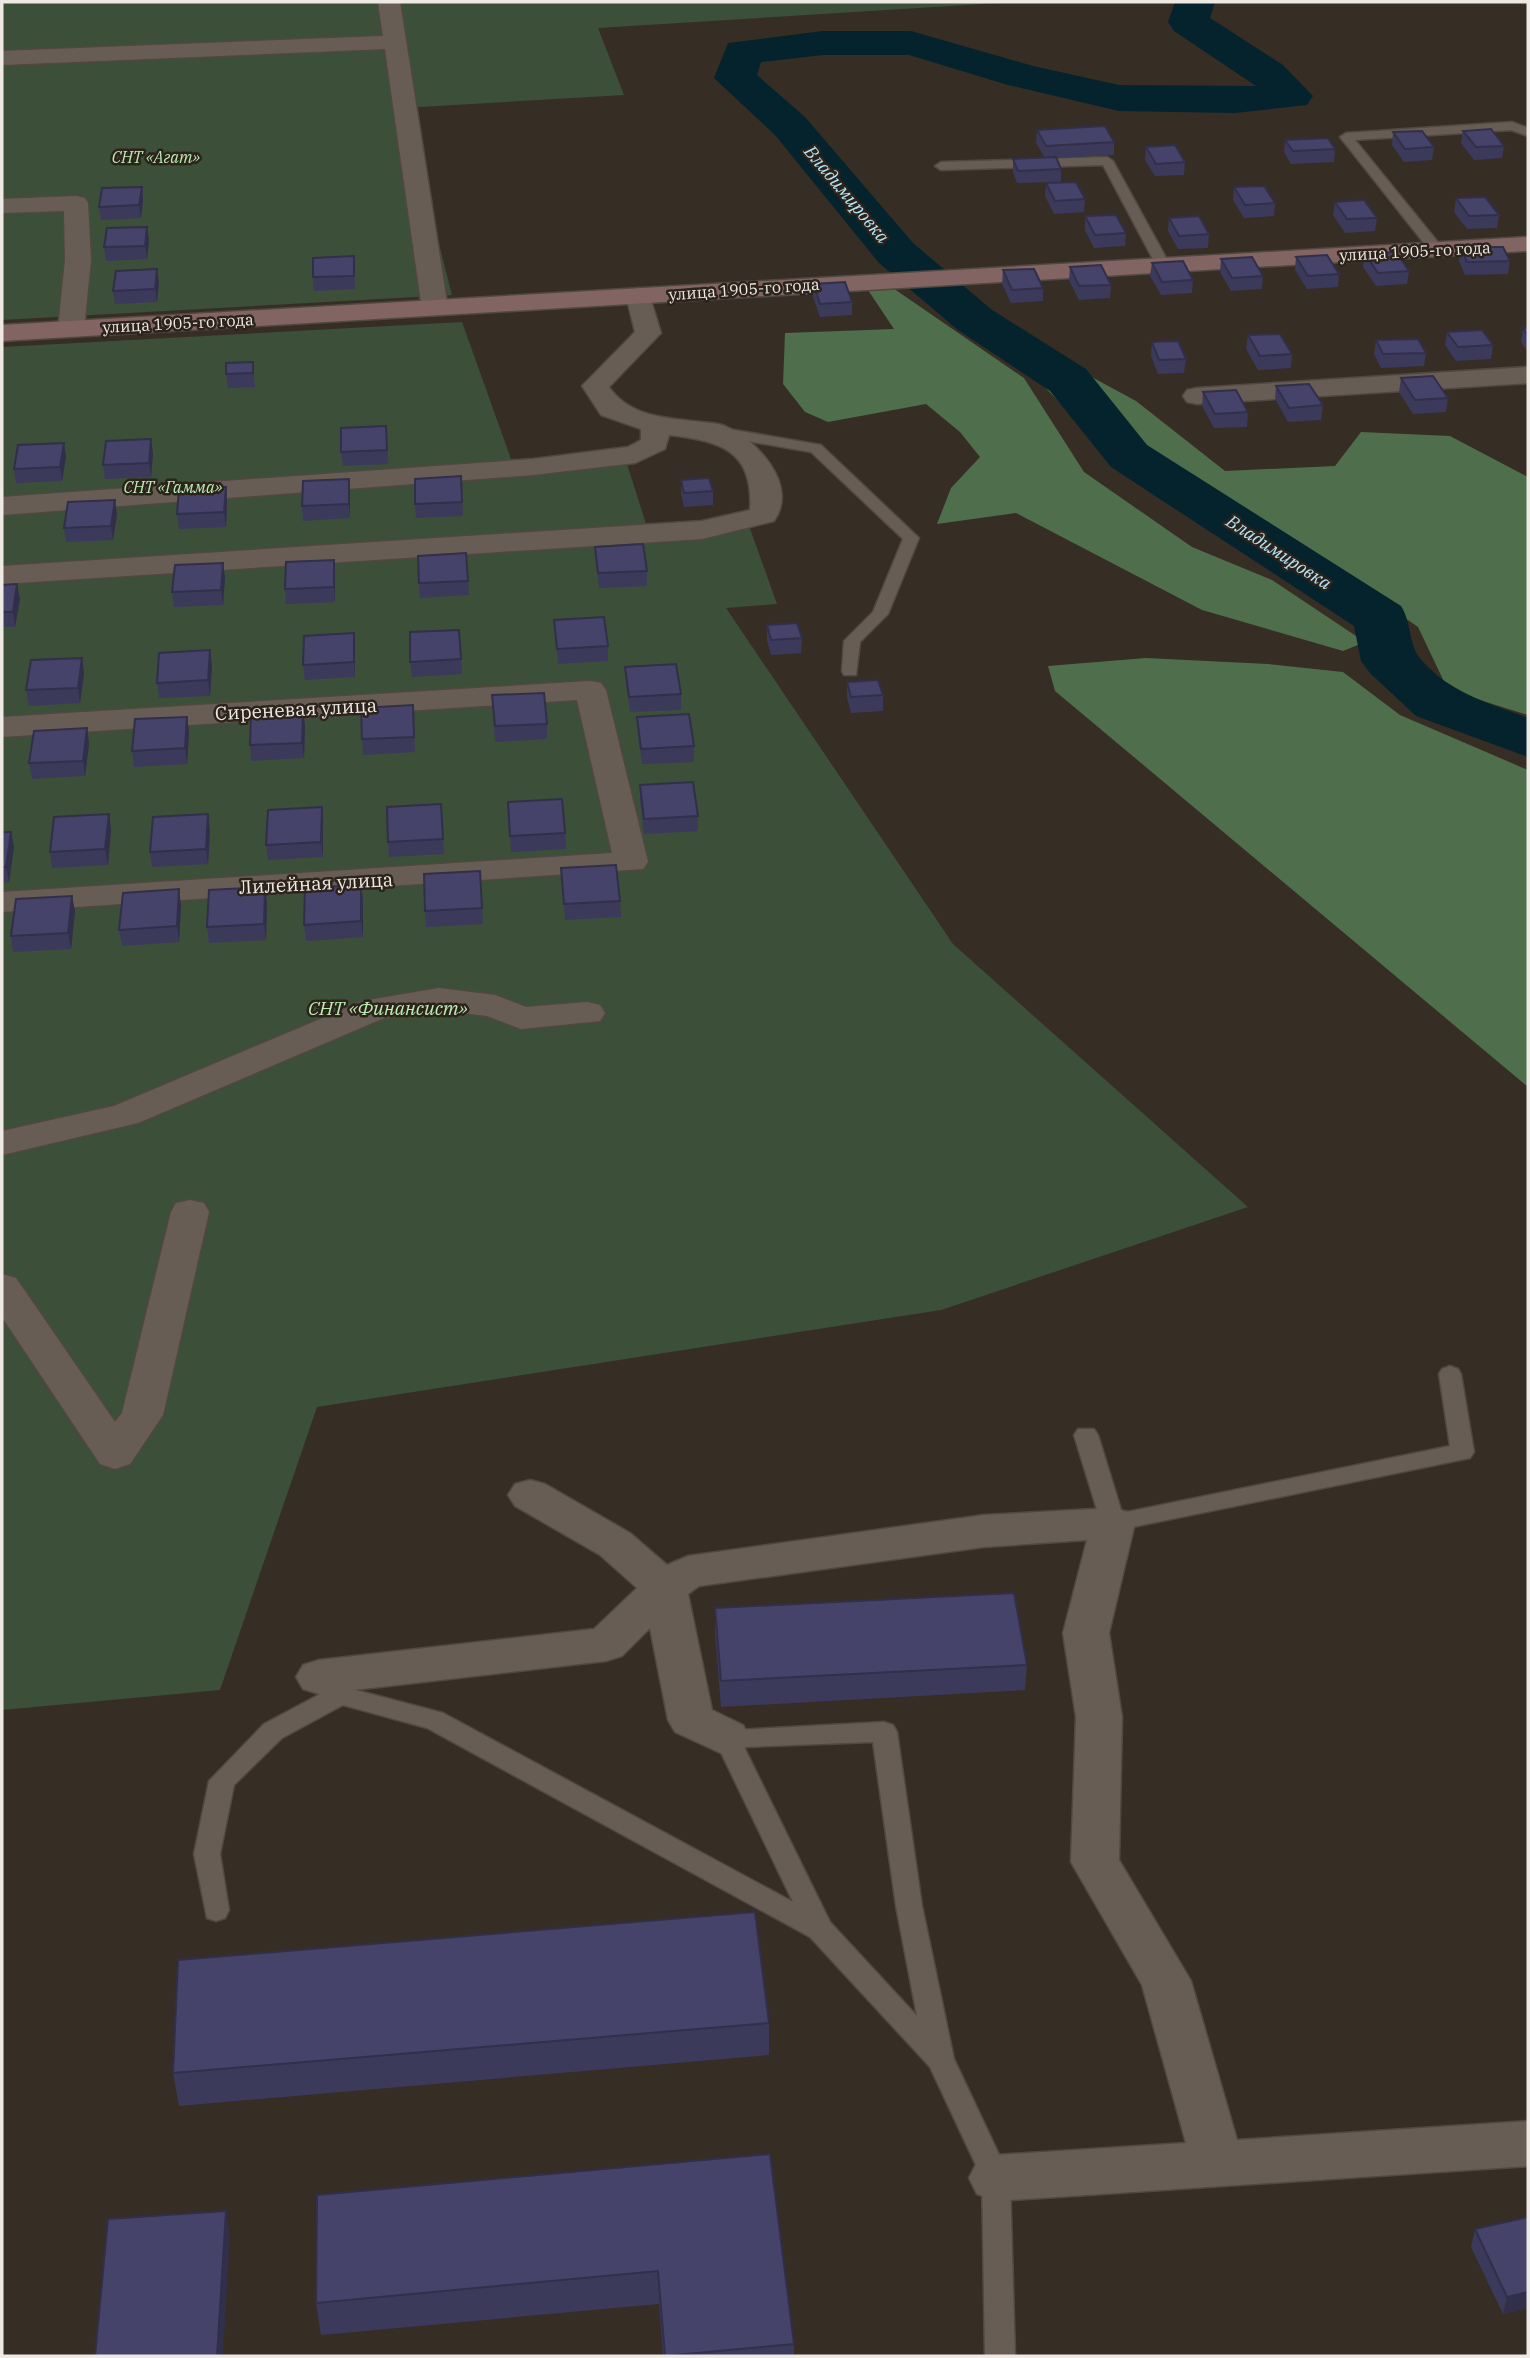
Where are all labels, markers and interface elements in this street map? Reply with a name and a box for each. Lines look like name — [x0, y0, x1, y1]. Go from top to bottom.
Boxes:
water label: Владимировка — [799, 140, 895, 248]
park label: СНТ «Агат» — [112, 147, 201, 167]
street label: улица 1905-го года — [1339, 237, 1491, 265]
street label: улица 1905-го года — [668, 274, 820, 304]
street label: улица 1905-го года — [102, 309, 254, 337]
park label: СНТ «Гамма» — [124, 477, 223, 497]
water label: Владимировка — [1221, 509, 1336, 595]
street label: Сиреневая улица — [214, 693, 378, 725]
street label: Лилейная улица — [238, 867, 394, 899]
park label: СНТ «Финансист» — [308, 996, 468, 1020]

